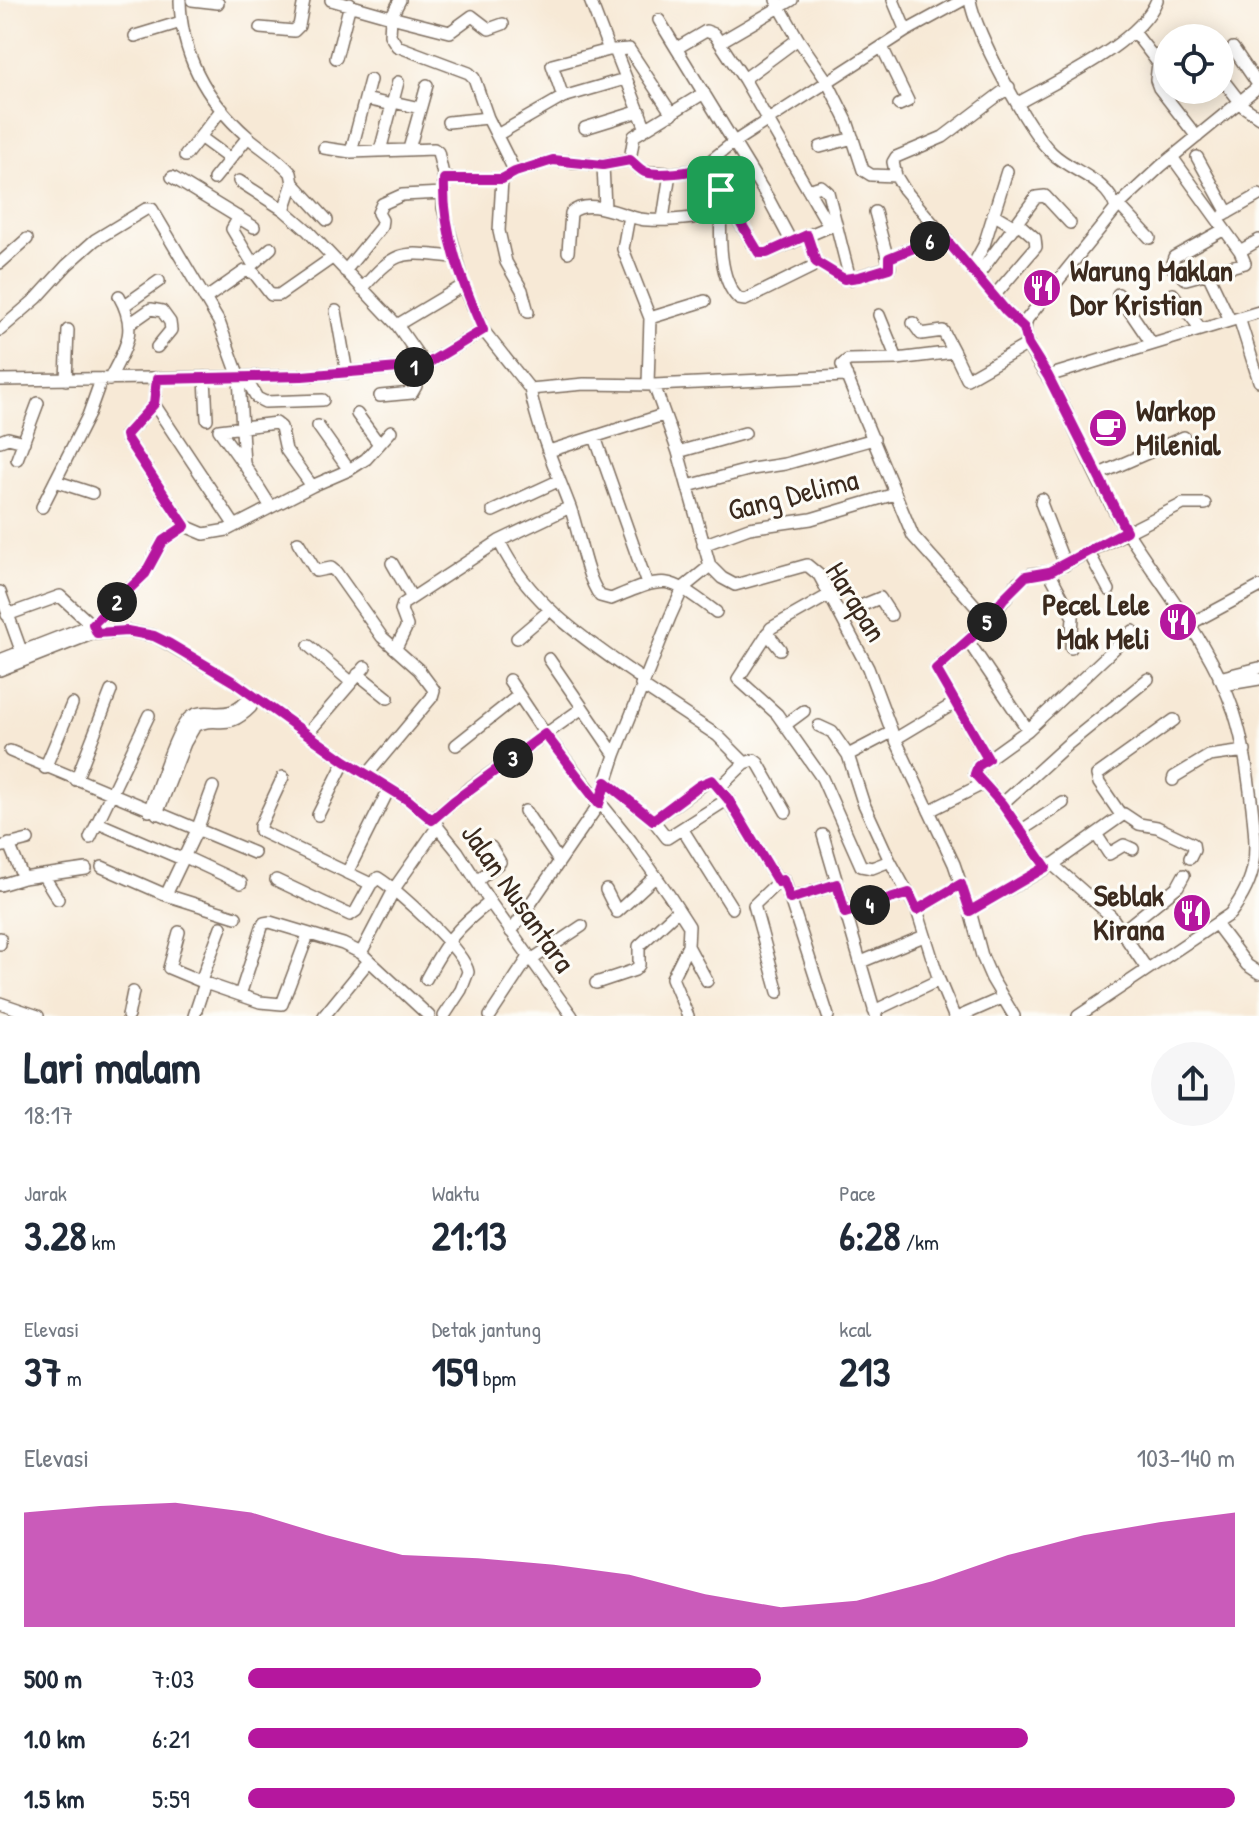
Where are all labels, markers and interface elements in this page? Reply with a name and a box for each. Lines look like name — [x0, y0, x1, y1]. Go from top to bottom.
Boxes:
map controls — [1154, 24, 1234, 104]
button: locate — [1154, 24, 1234, 104]
pin — [687, 156, 755, 224]
icon: arrive — [699, 168, 743, 212]
pin: 6 — [910, 221, 950, 261]
text: 6 — [926, 226, 934, 256]
place label: Warung Maklan Dor Kristian — [1070, 250, 1233, 324]
restaurant icon: Warung Maklan Dor Kristian — [1021, 267, 1063, 309]
pin: 1 — [394, 347, 434, 387]
text: 1 — [410, 352, 418, 382]
place label: Warkop Milenial — [1136, 390, 1222, 464]
cafe icon: Warkop Milenial — [1087, 407, 1129, 449]
street label: Gang Delima — [723, 458, 862, 530]
street label: Harapan — [817, 554, 897, 649]
pin: 2 — [97, 582, 137, 622]
place label: Pecel Lele Mak Meli — [1042, 584, 1150, 658]
text: 2 — [112, 587, 122, 617]
restaurant icon: Pecel Lele Mak Meli — [1157, 601, 1199, 643]
pin: 5 — [967, 602, 1007, 642]
text: 5 — [982, 607, 992, 637]
pin: 3 — [493, 738, 533, 778]
text: 3 — [508, 743, 518, 773]
street label: Jalan Nusantara — [453, 815, 585, 980]
place label: Seblak Kirana — [1093, 875, 1165, 949]
pin: 4 — [850, 885, 890, 925]
text: 4 — [866, 890, 874, 920]
restaurant icon: Seblak Kirana — [1171, 892, 1213, 934]
text: Lari malam — [24, 1037, 201, 1097]
button: share — [1151, 1042, 1235, 1126]
text: 18:17 — [24, 1097, 73, 1132]
text: Jarak — [24, 1178, 67, 1208]
text: Waktu — [432, 1178, 479, 1208]
text: Pace — [839, 1178, 876, 1208]
text: 3.28 — [24, 1208, 87, 1262]
text: 21:13 — [432, 1208, 507, 1262]
text: 6:28 — [839, 1208, 901, 1262]
text: km — [87, 1227, 116, 1257]
text: /km — [901, 1227, 939, 1257]
text: Elevasi — [24, 1314, 79, 1344]
text: Detak jantung — [432, 1314, 541, 1344]
text: kcal — [839, 1314, 871, 1344]
text: 37 — [24, 1344, 62, 1398]
text: 159 — [432, 1344, 478, 1398]
text: 213 — [839, 1344, 891, 1398]
text: m — [62, 1363, 82, 1393]
text: bpm — [478, 1363, 516, 1393]
text: Elevasi — [24, 1440, 89, 1475]
text: 103–140 m — [1137, 1440, 1235, 1475]
text: 500 m — [24, 1661, 82, 1696]
text: 7:03 — [152, 1661, 194, 1696]
text: 1.0 km — [24, 1721, 85, 1756]
text: 6:21 — [152, 1721, 190, 1756]
text: 1.5 km — [24, 1781, 84, 1816]
text: 5:59 — [152, 1781, 190, 1816]

